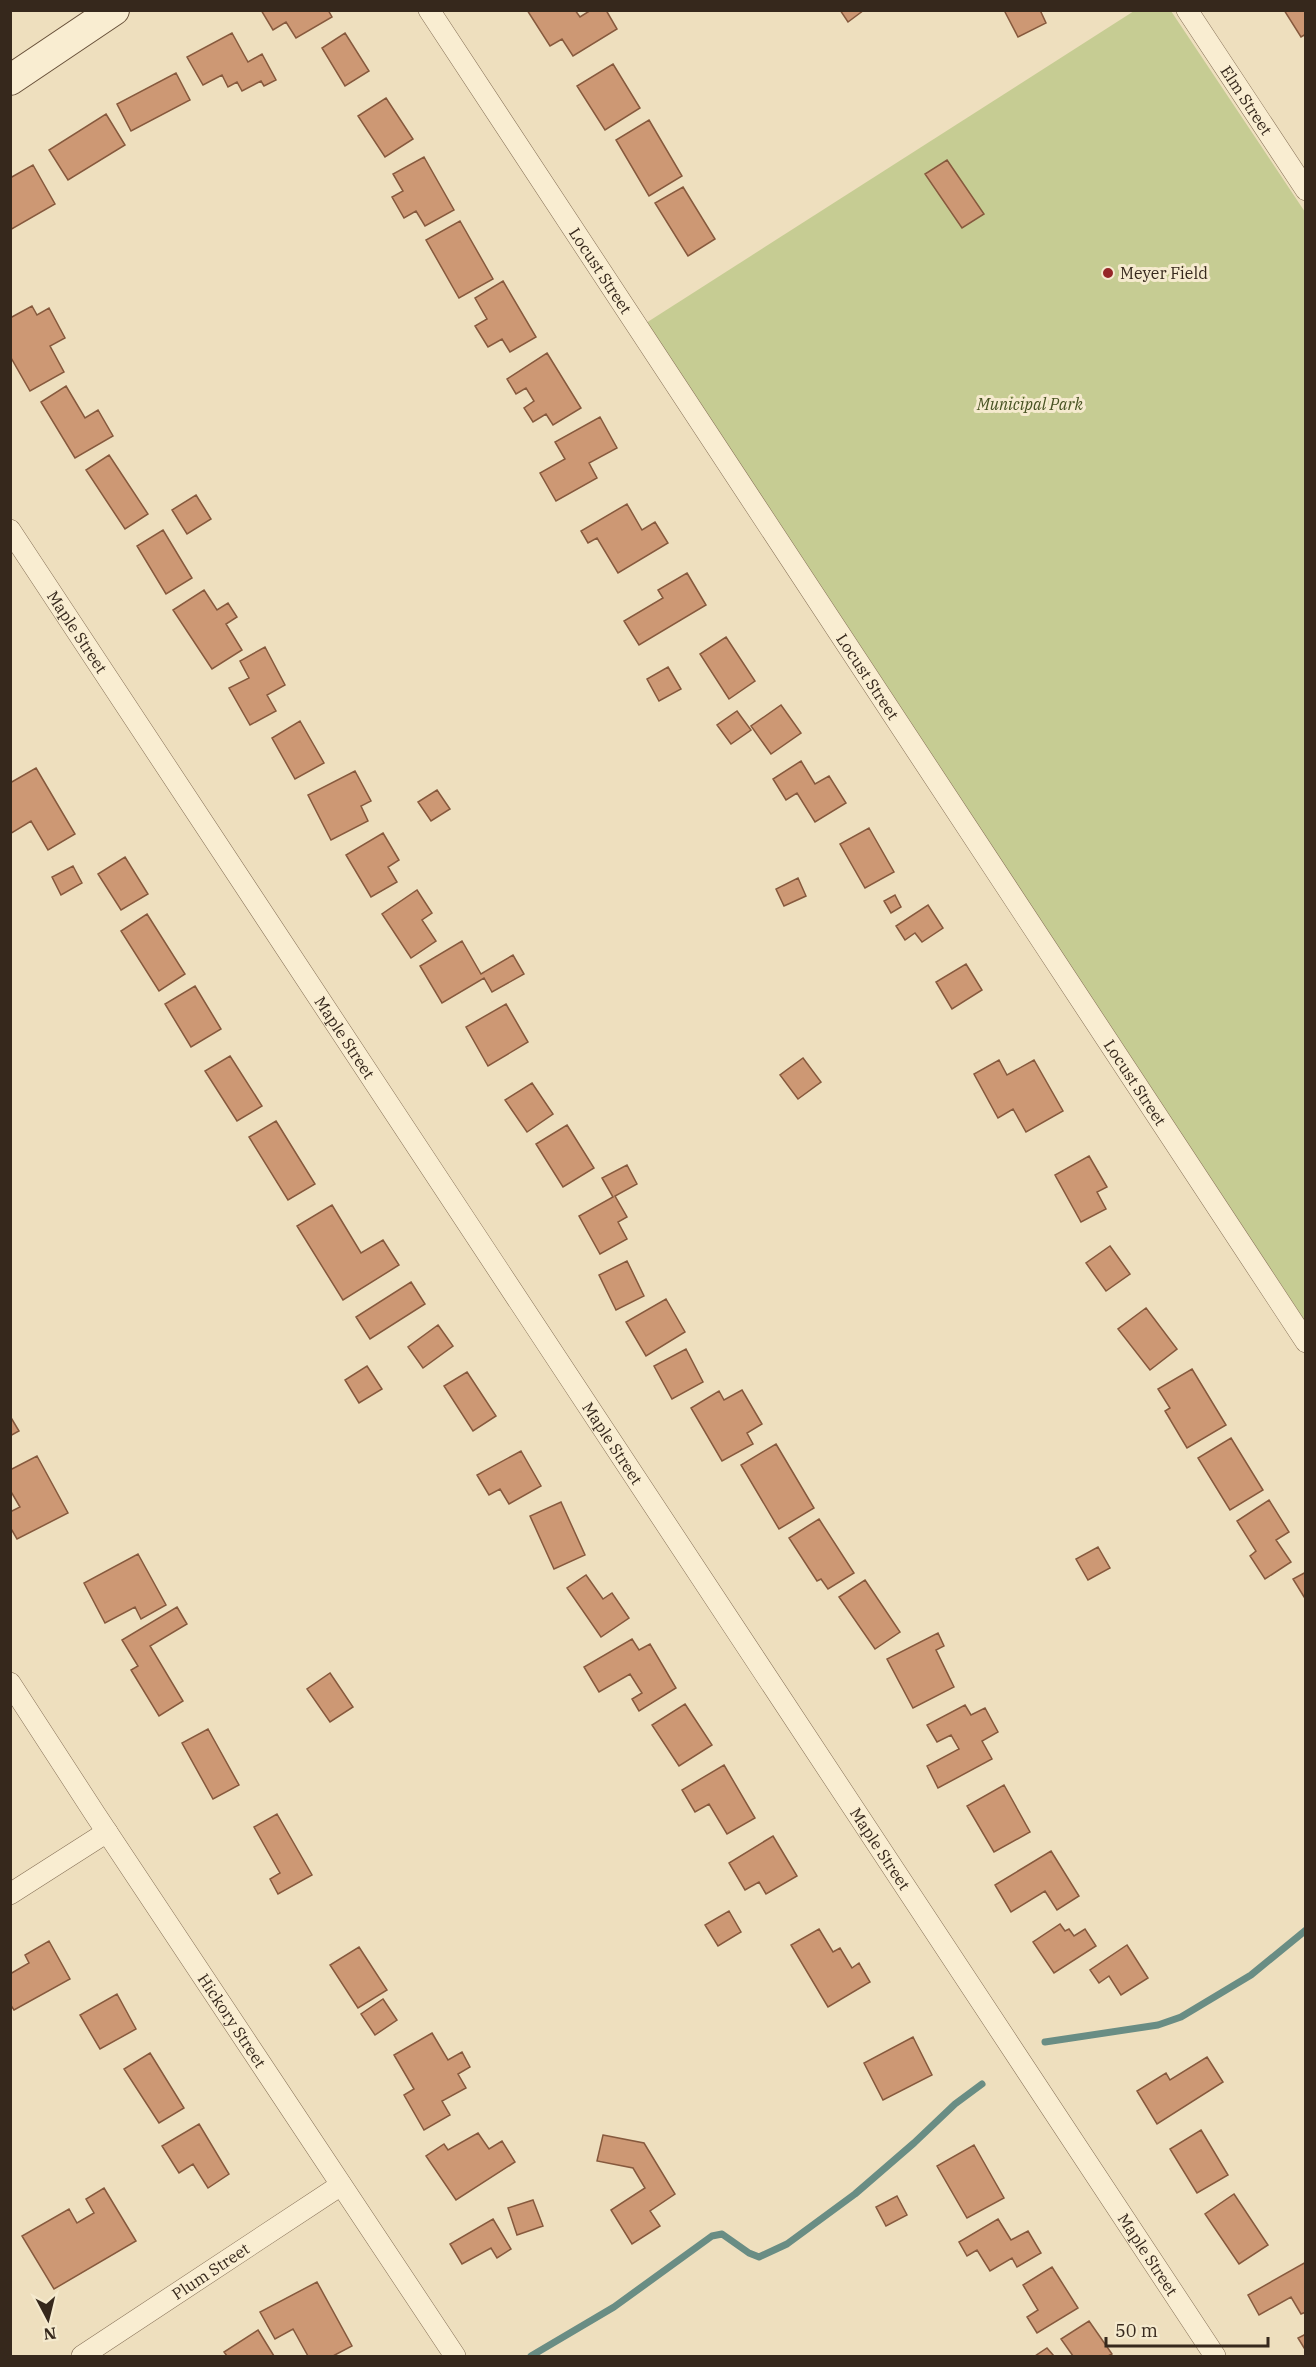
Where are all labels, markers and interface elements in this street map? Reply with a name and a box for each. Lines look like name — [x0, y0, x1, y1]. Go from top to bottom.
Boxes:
street label: Elm Street — [1216, 62, 1277, 139]
street label: Locust Street — [565, 224, 636, 318]
place label: Meyer Field — [1120, 263, 1208, 283]
marker: Meyer Field — [1101, 266, 1115, 280]
park label: Municipal Park — [976, 394, 1083, 414]
street label: Maple Street — [43, 587, 112, 677]
street label: Locust Street — [832, 630, 904, 724]
street label: Maple Street — [310, 992, 379, 1083]
street label: Locust Street — [1100, 1036, 1171, 1130]
street label: Maple Street — [578, 1398, 647, 1488]
street label: Maple Street — [846, 1804, 915, 1894]
street label: Hickory Street — [194, 1970, 271, 2072]
street label: Maple Street — [1114, 2209, 1183, 2300]
street label: Plum Street — [168, 2238, 253, 2304]
north arrow — [18, 2289, 78, 2349]
scale bar — [1106, 2310, 1268, 2348]
text: 50 m — [1115, 2319, 1158, 2342]
text: N — [42, 2323, 57, 2345]

